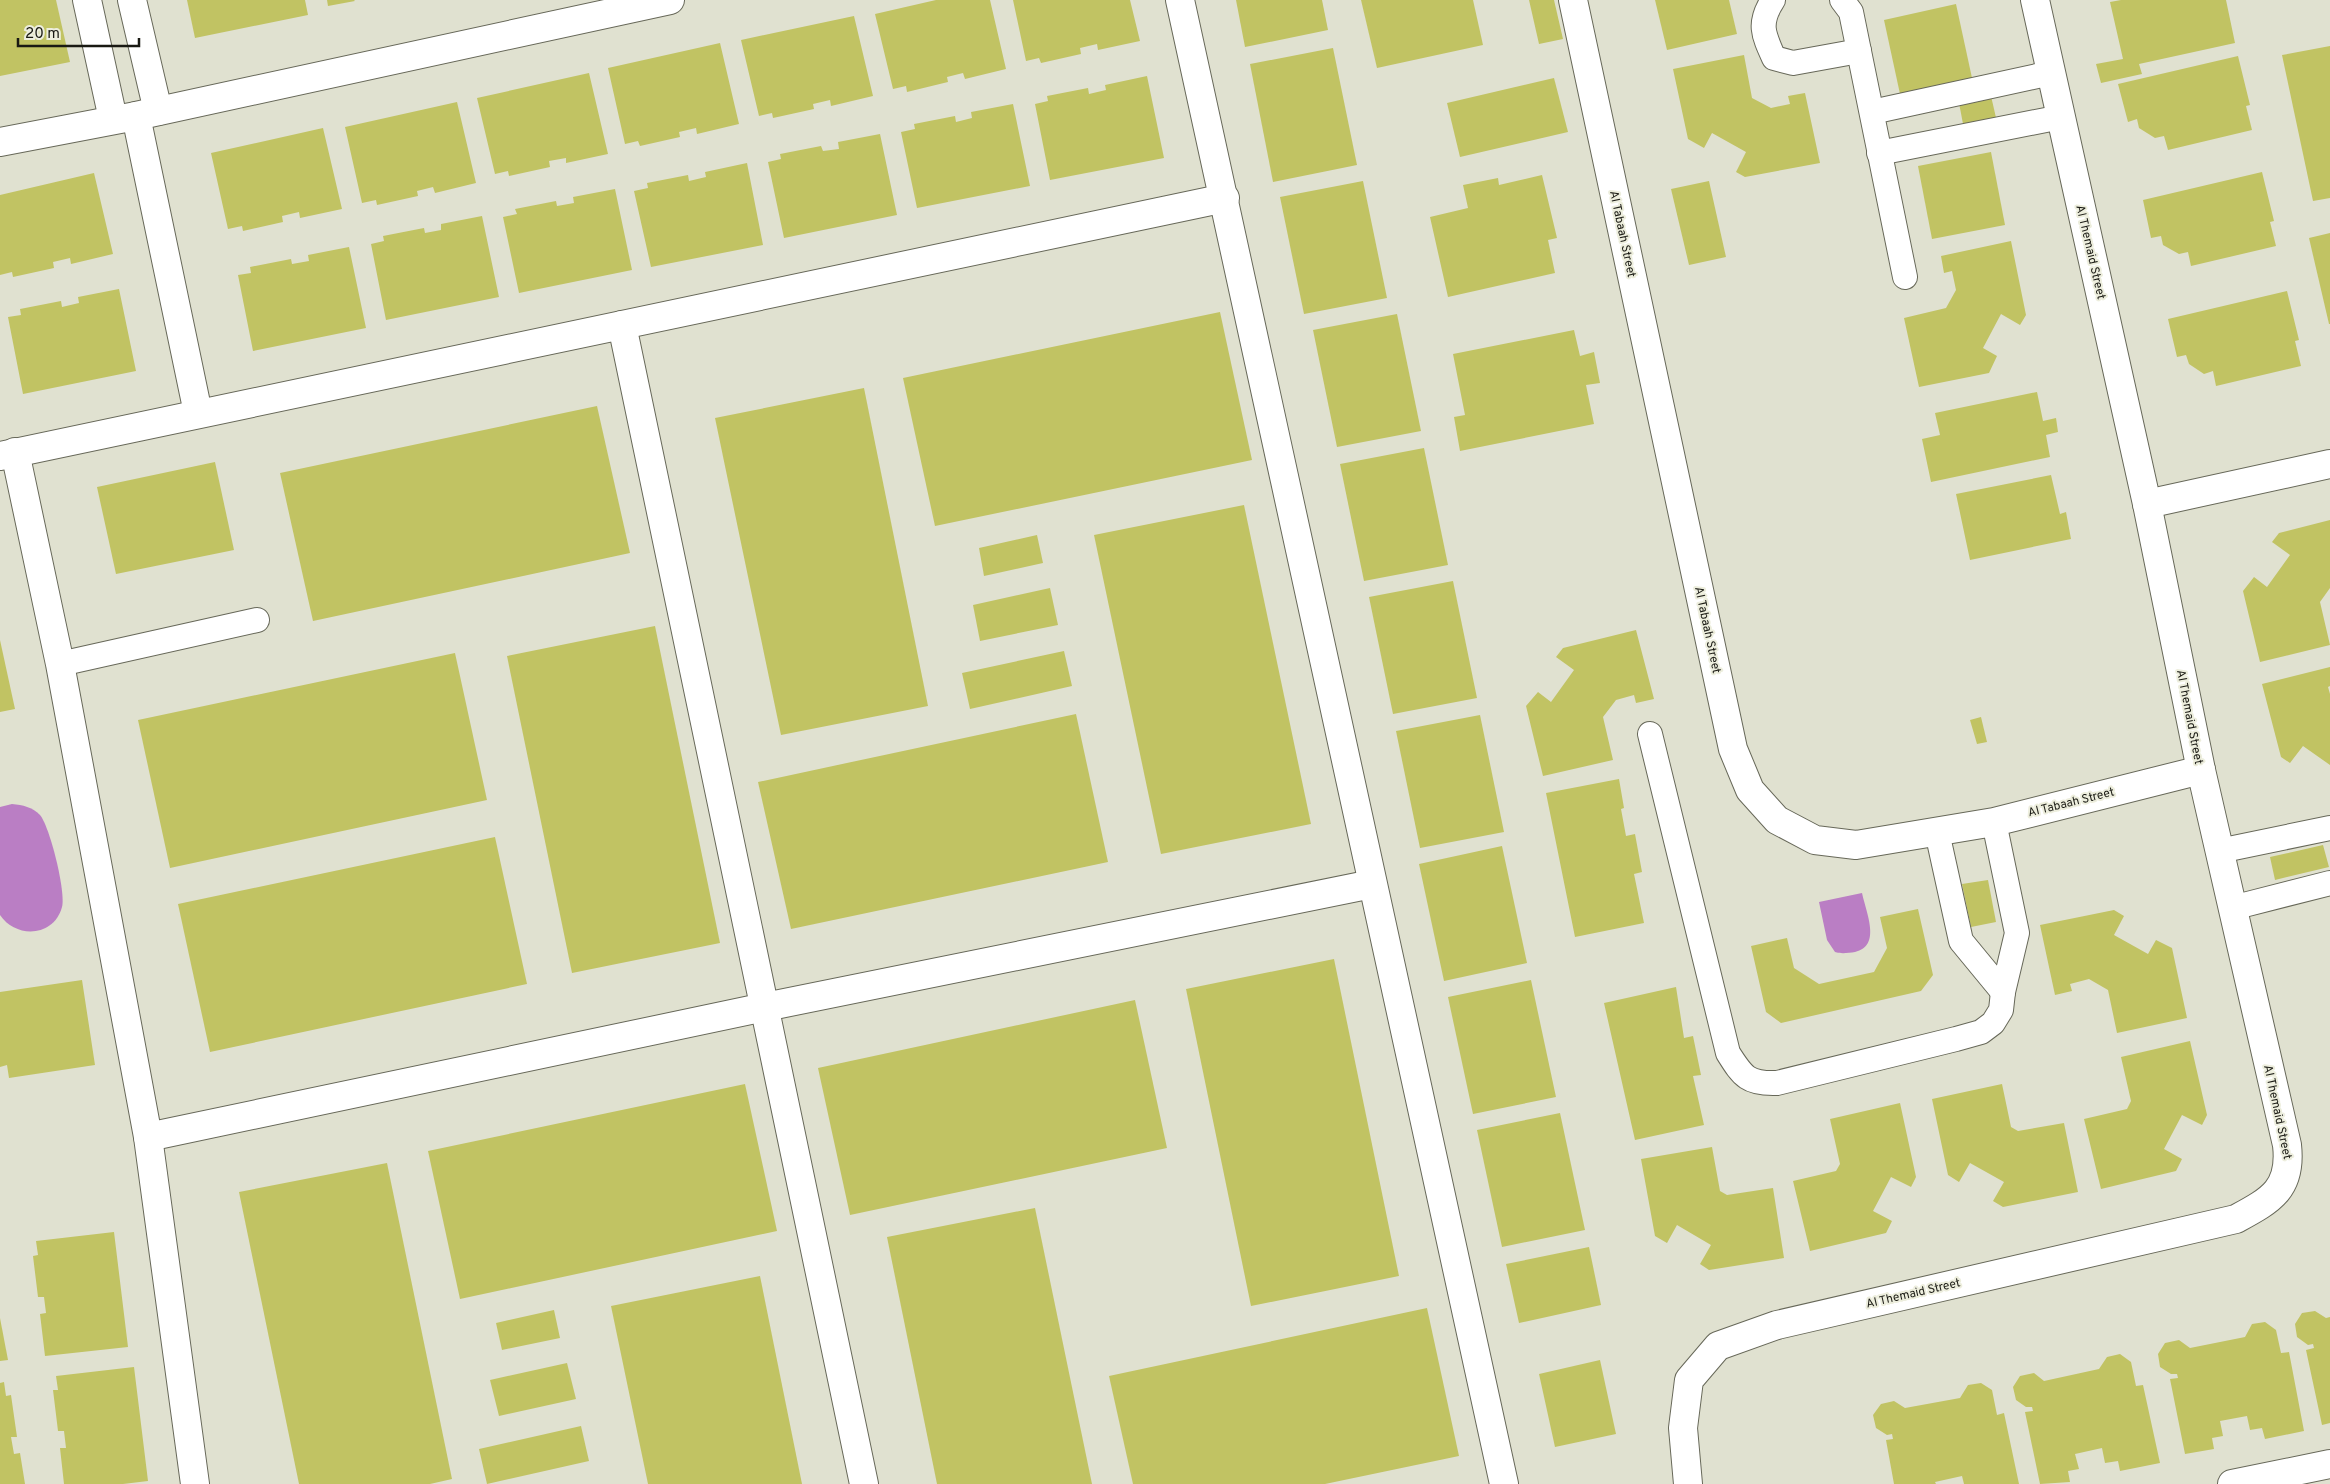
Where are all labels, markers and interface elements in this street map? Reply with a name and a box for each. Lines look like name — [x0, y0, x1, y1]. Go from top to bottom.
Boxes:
scale bar — [18, 15, 139, 47]
text: 20 m — [25, 25, 60, 44]
street label: Al Tabaah Street — [1605, 189, 1639, 279]
street label: Al Themaid Street — [2071, 203, 2109, 301]
street label: Al Tabaah Street — [1690, 585, 1724, 675]
street label: Al Themaid Street — [2172, 668, 2206, 766]
street label: Al Tabaah Street — [2026, 785, 2116, 821]
street label: Al Themaid Street — [2259, 1063, 2295, 1161]
street label: Al Themaid Street — [1864, 1275, 1962, 1313]

